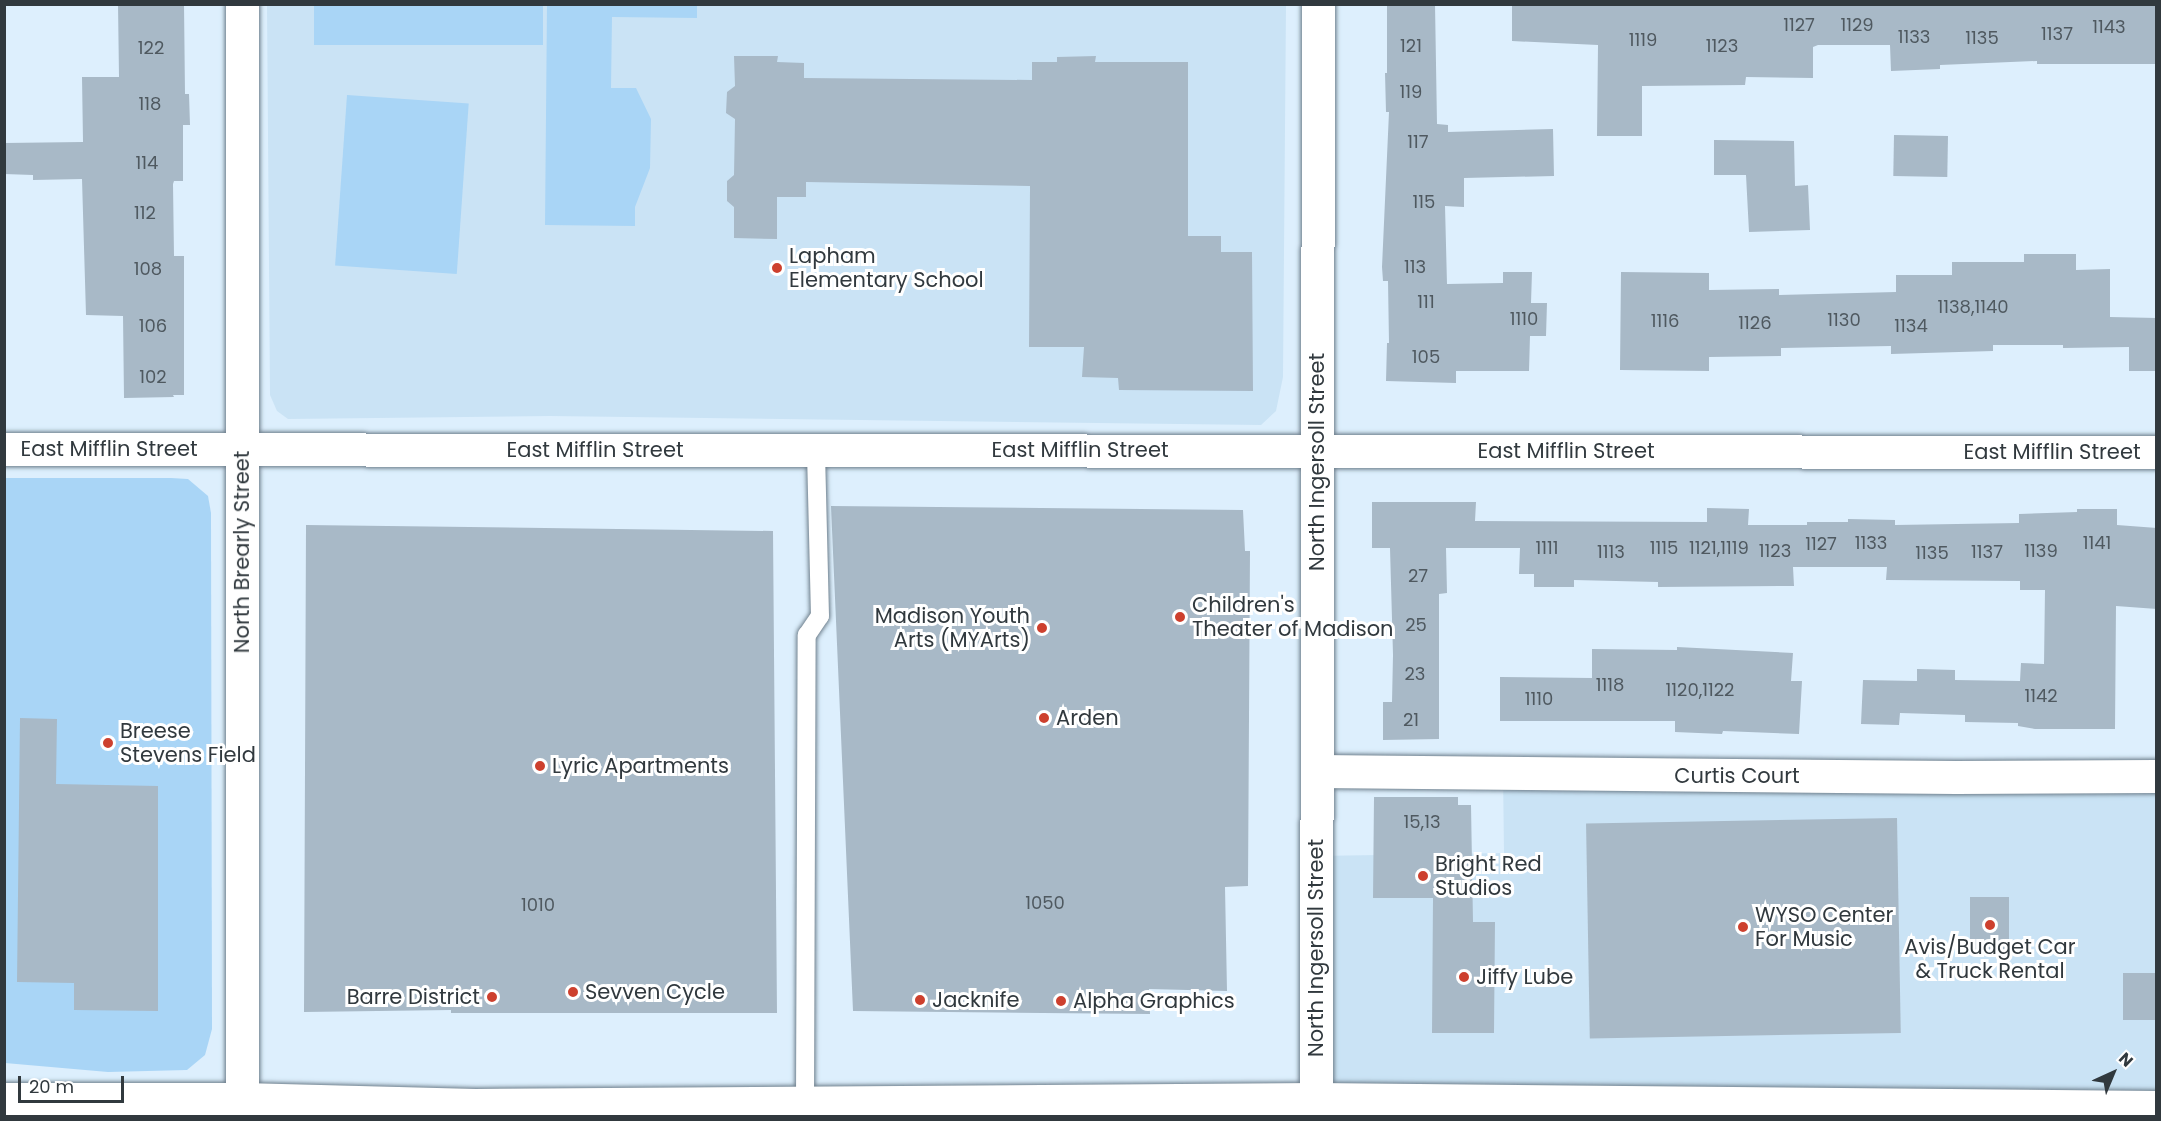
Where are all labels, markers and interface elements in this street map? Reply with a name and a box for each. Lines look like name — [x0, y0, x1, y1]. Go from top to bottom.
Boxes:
house number: 1127 — [1783, 14, 1815, 36]
house number: 1129 — [1840, 14, 1874, 36]
house number: 1143 — [2092, 16, 2126, 38]
house number: 1137 — [2041, 23, 2073, 45]
house number: 1133 — [1898, 26, 1930, 48]
house number: 1135 — [1965, 27, 1999, 49]
house number: 1119 — [1629, 29, 1657, 51]
house number: 121 — [1400, 35, 1422, 57]
house number: 1123 — [1706, 35, 1738, 57]
house number: 122 — [138, 37, 164, 59]
house number: 119 — [1400, 81, 1422, 103]
house number: 118 — [139, 93, 161, 115]
house number: 117 — [1407, 131, 1429, 153]
house number: 114 — [136, 152, 158, 174]
house number: 115 — [1413, 191, 1435, 213]
house number: 112 — [134, 202, 156, 224]
place label: Lapham Elementary School — [789, 243, 984, 293]
house number: 113 — [1404, 256, 1426, 278]
house number: 108 — [134, 258, 162, 280]
marker: Lapham Elementary School — [770, 261, 784, 275]
house number: 111 — [1417, 291, 1435, 313]
house number: 1138,1140 — [1937, 296, 2009, 318]
house number: 1110 — [1510, 308, 1538, 330]
house number: 1130 — [1827, 309, 1861, 331]
house number: 1116 — [1651, 310, 1679, 332]
house number: 1126 — [1738, 312, 1772, 334]
house number: 106 — [139, 315, 167, 337]
house number: 1134 — [1894, 315, 1928, 337]
house number: 105 — [1412, 346, 1440, 368]
street label: North Ingersoll Street — [1304, 353, 1330, 571]
house number: 102 — [139, 366, 167, 388]
street label: East Mifflin Street — [20, 436, 198, 462]
street label: East Mifflin Street — [506, 437, 684, 463]
street label: East Mifflin Street — [991, 437, 1169, 463]
street label: East Mifflin Street — [1477, 438, 1655, 464]
street label: East Mifflin Street — [1963, 439, 2141, 465]
street label: North Brearly Street — [229, 451, 255, 653]
house number: 1133 — [1855, 532, 1887, 554]
house number: 1141 — [2083, 532, 2111, 554]
house number: 1127 — [1805, 533, 1837, 555]
house number: 1111 — [1535, 537, 1559, 559]
house number: 1115 — [1650, 537, 1678, 559]
house number: 1121,1119 — [1689, 537, 1749, 559]
house number: 1123 — [1759, 540, 1791, 562]
house number: 1139 — [2024, 540, 2058, 562]
house number: 1113 — [1597, 541, 1625, 563]
house number: 1137 — [1971, 541, 2003, 563]
house number: 1135 — [1915, 542, 1949, 564]
house number: 27 — [1408, 565, 1428, 587]
place label: Children's Theater of Madison — [1192, 592, 1394, 642]
place label: Madison Youth Arts (MYArts) — [875, 603, 1030, 653]
marker: Children's Theater of Madison — [1173, 610, 1187, 624]
house number: 25 — [1405, 614, 1427, 636]
marker: Madison Youth Arts (MYArts) — [1035, 621, 1049, 635]
house number: 23 — [1405, 663, 1425, 685]
house number: 1118 — [1596, 674, 1624, 696]
house number: 1120,1122 — [1666, 679, 1734, 701]
house number: 1142 — [2024, 685, 2058, 707]
house number: 1110 — [1525, 688, 1553, 710]
place label: Arden — [1056, 705, 1119, 731]
house number: 21 — [1403, 709, 1419, 731]
marker: Arden — [1037, 711, 1051, 725]
place label: Breese Stevens Field — [120, 718, 256, 768]
marker: Breese Stevens Field — [101, 736, 115, 750]
place label: Lyric Apartments — [552, 753, 729, 779]
marker: Lyric Apartments — [533, 759, 547, 773]
street label: Curtis Court — [1674, 763, 1800, 789]
house number: 15,13 — [1404, 811, 1440, 833]
street label: North Ingersoll Street — [1303, 839, 1329, 1057]
place label: Bright Red Studios — [1435, 851, 1542, 901]
marker: Bright Red Studios — [1416, 869, 1430, 883]
house number: 1050 — [1025, 892, 1065, 914]
house number: 1010 — [521, 894, 555, 916]
place label: WYSO Center For Music — [1755, 902, 1893, 952]
marker: Avis/Budget Car & Truck Rental — [1983, 918, 1997, 932]
marker: WYSO Center For Music — [1736, 920, 1750, 934]
place label: Avis/Budget Car & Truck Rental — [1904, 934, 2076, 984]
place label: Jiffy Lube — [1476, 964, 1573, 990]
marker: Jiffy Lube — [1457, 970, 1471, 984]
place label: Sevven Cycle — [585, 979, 725, 1005]
place label: Barre District — [347, 984, 480, 1010]
marker: Sevven Cycle — [566, 985, 580, 999]
place label: Jacknife — [932, 987, 1019, 1013]
place label: Alpha Graphics — [1073, 988, 1235, 1014]
marker: Barre District — [485, 990, 499, 1004]
marker: Jacknife — [913, 993, 927, 1007]
marker: Alpha Graphics — [1054, 994, 1068, 1008]
north arrow — [2083, 1043, 2143, 1103]
text: N — [2114, 1047, 2138, 1072]
scale bar — [21, 1064, 128, 1102]
text: 20 m — [29, 1074, 74, 1099]

